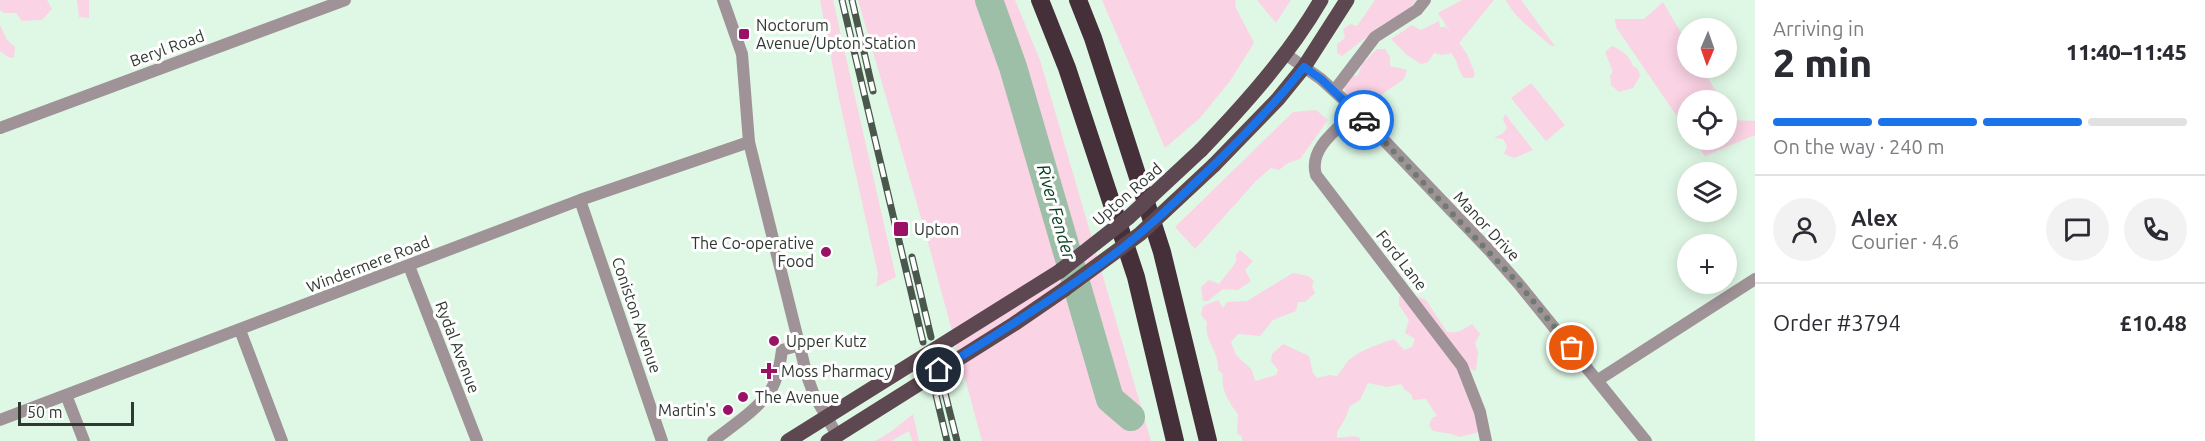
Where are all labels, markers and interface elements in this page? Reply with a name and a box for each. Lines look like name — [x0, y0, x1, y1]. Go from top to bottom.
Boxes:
place label: Noctorum Avenue/Upton Station — [756, 16, 916, 52]
text: Arriving in — [1773, 17, 1864, 40]
north arrow — [1677, 18, 1737, 78]
map controls — [1677, 18, 1737, 294]
street label: Beryl Road — [127, 26, 207, 70]
marker: Noctorum Avenue/Upton Station — [737, 27, 751, 41]
text: 11:40–11:45 — [2066, 39, 2187, 64]
text: 2 min — [1773, 41, 1872, 84]
courier — [1334, 90, 1394, 150]
button: locate — [1677, 90, 1737, 150]
icon: car — [1348, 104, 1381, 137]
text: On the way · 240 m — [1773, 135, 1945, 158]
street label: Upton Road — [1089, 159, 1165, 229]
water label: River Fender — [1034, 162, 1080, 263]
button: layers — [1677, 162, 1737, 222]
street label: Manor Drive — [1450, 188, 1524, 264]
button: person — [1773, 198, 1836, 261]
button: chat — [2046, 198, 2109, 261]
button: phone — [2124, 198, 2187, 261]
text: Alex — [1851, 205, 1898, 230]
marker: Upton — [892, 220, 910, 238]
place label: Upton — [914, 220, 959, 238]
street label: Ford Lane — [1373, 226, 1431, 294]
text: Courier · 4.6 — [1851, 230, 1959, 253]
street label: Windermere Road — [304, 232, 432, 296]
place label: The Co-operative Food — [691, 234, 814, 270]
button: + — [1677, 234, 1737, 294]
marker: The Co-operative Food — [819, 245, 833, 259]
street label: Coniston Avenue — [609, 255, 665, 375]
street label: Rydal Avenue — [432, 298, 484, 396]
text: Order #3794 — [1773, 310, 1901, 335]
text: £10.48 — [2120, 310, 2187, 335]
pin — [1546, 322, 1597, 373]
icon: bag — [1555, 331, 1588, 364]
place label: Upper Kutz — [786, 332, 867, 350]
marker: Upper Kutz — [767, 334, 781, 348]
pin — [913, 344, 964, 395]
icon: home — [922, 353, 955, 386]
place label: Moss Pharmacy — [781, 362, 892, 380]
marker: Moss Pharmacy — [762, 364, 776, 378]
place label: The Avenue — [755, 388, 839, 406]
marker: The Avenue — [736, 390, 750, 404]
scale bar — [18, 399, 134, 426]
place label: Martin's — [658, 401, 716, 419]
text: 50 m — [27, 403, 63, 421]
marker: Martin's — [721, 403, 735, 417]

